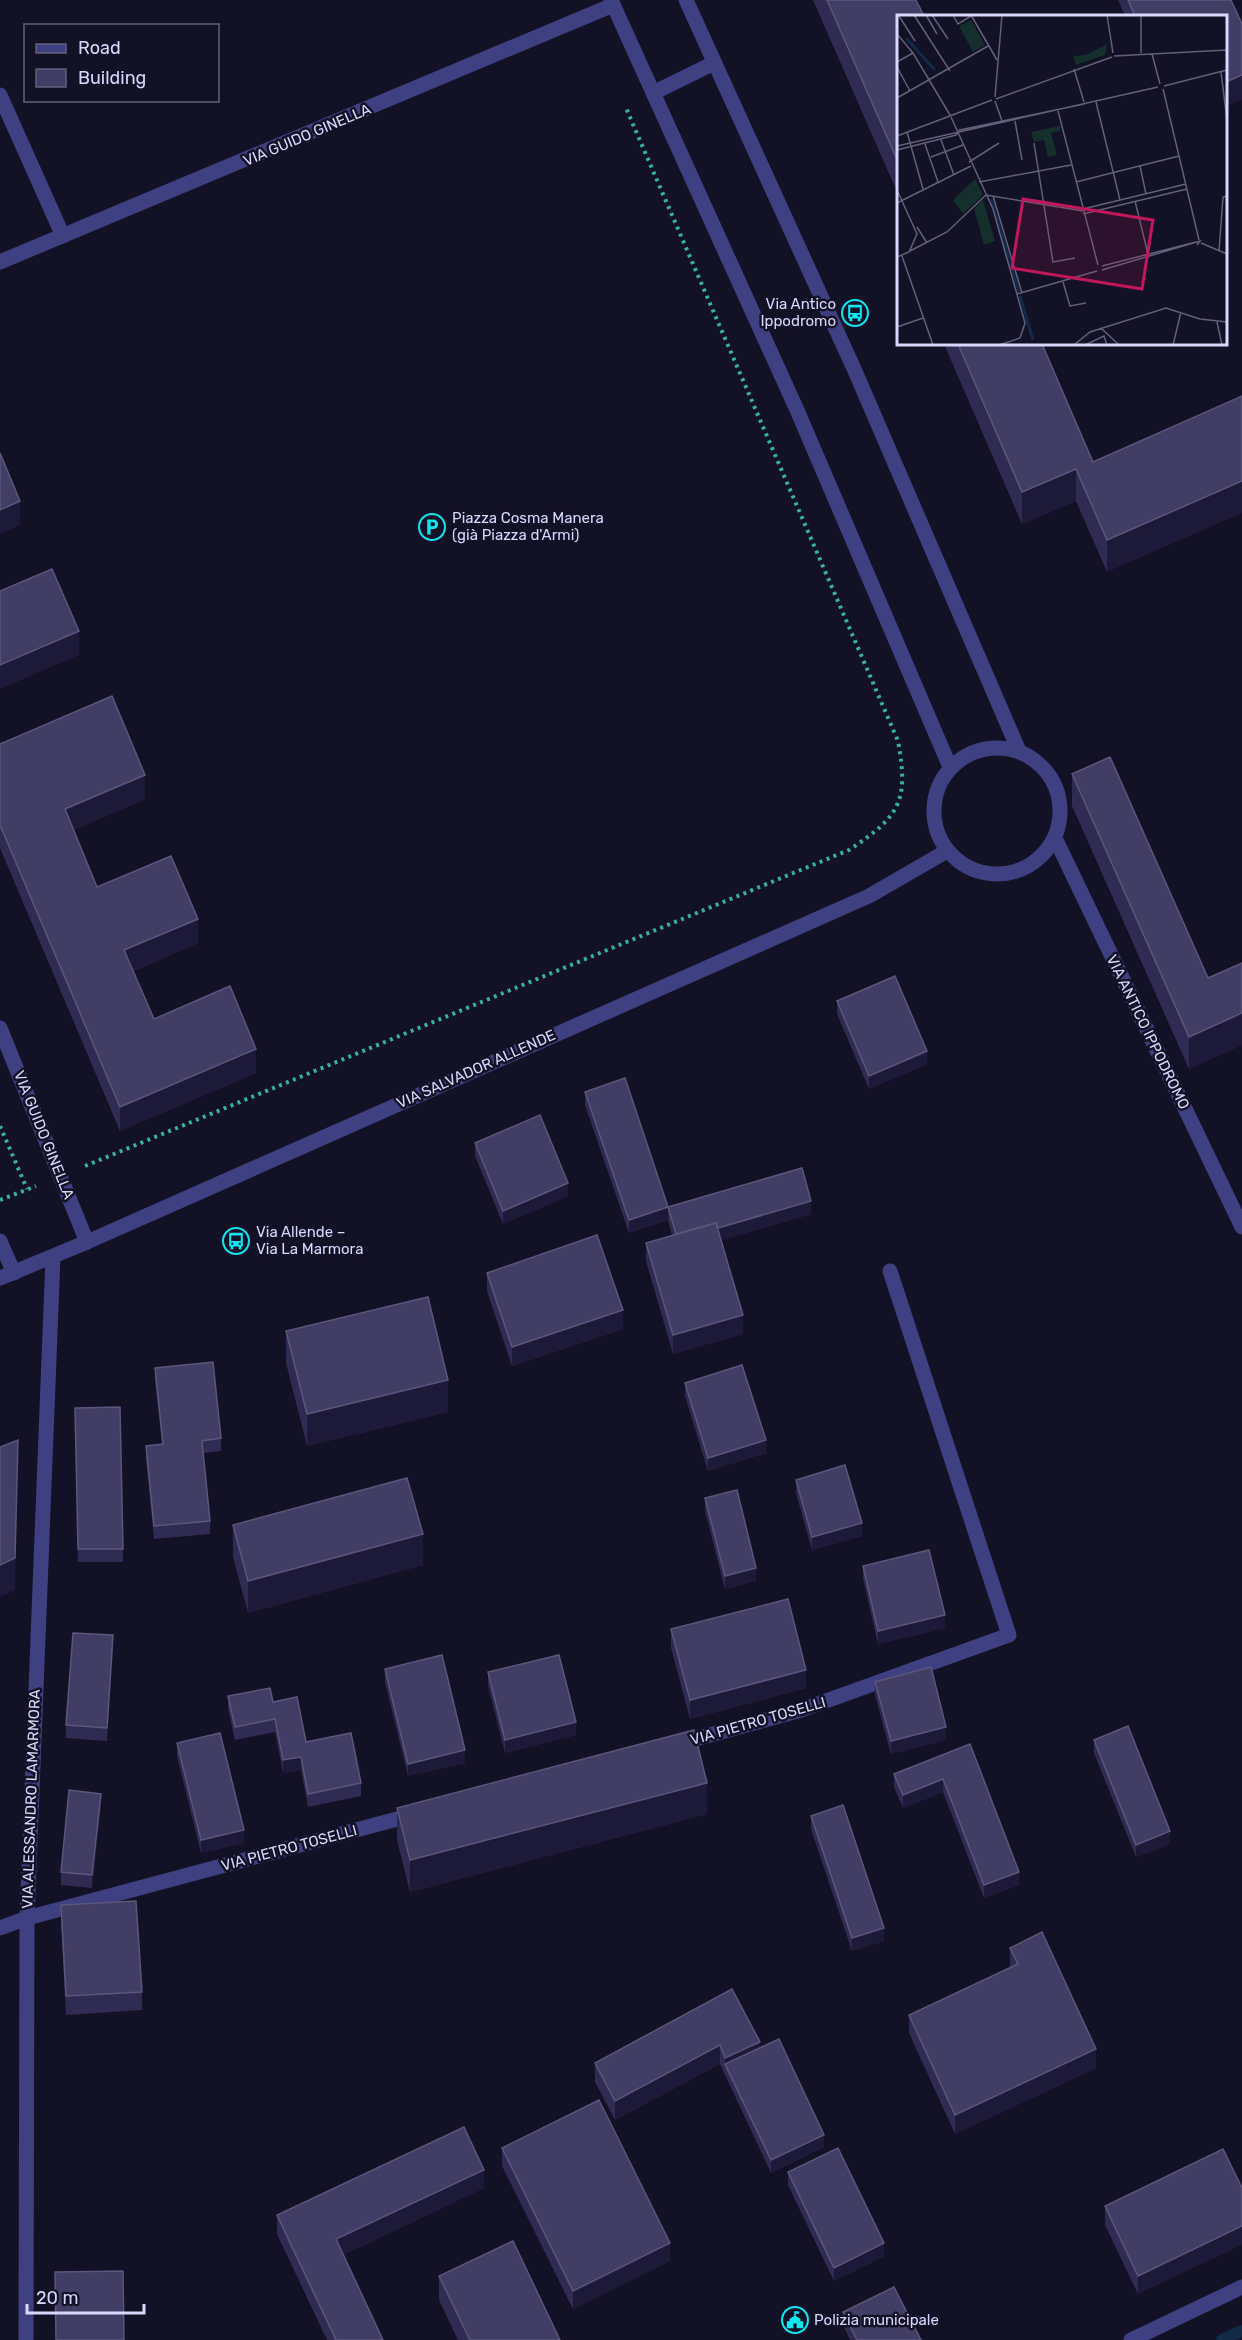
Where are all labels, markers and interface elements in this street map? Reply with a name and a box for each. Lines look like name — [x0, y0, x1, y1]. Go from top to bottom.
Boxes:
inset map — [897, 15, 1227, 345]
legend — [24, 24, 219, 102]
text: Road — [78, 37, 121, 59]
text: Building — [78, 67, 146, 89]
street label: VIA GUIDO GINELLA — [240, 100, 374, 170]
place label: Via Antico Ippodromo — [760, 295, 836, 330]
bus stop icon: Via Antico Ippodromo — [840, 298, 870, 328]
place label: Piazza Cosma Manera (già Piazza d'Armi) — [452, 509, 604, 544]
parking icon: Piazza Cosma Manera (già Piazza d'Armi) — [417, 512, 447, 542]
street label: VIA ANTICO IPPODROMO — [1103, 952, 1193, 1112]
street label: VIA SALVADOR ALLENDE — [394, 1026, 558, 1112]
street label: VIA GUIDO GINELLA — [10, 1068, 78, 1202]
place label: Via Allende – Via La Marmora — [256, 1223, 363, 1258]
bus stop icon: Via Allende – Via La Marmora — [221, 1226, 251, 1256]
street label: VIA ALESSANDRO LAMARMORA — [18, 1689, 44, 1909]
street label: VIA PIETRO TOSELLI — [688, 1693, 828, 1749]
street label: VIA PIETRO TOSELLI — [219, 1821, 359, 1875]
scale bar — [27, 2277, 144, 2315]
text: 20 m — [36, 2287, 78, 2309]
public building icon: Polizia municipale — [780, 2305, 810, 2335]
place label: Polizia municipale — [814, 2311, 939, 2329]

